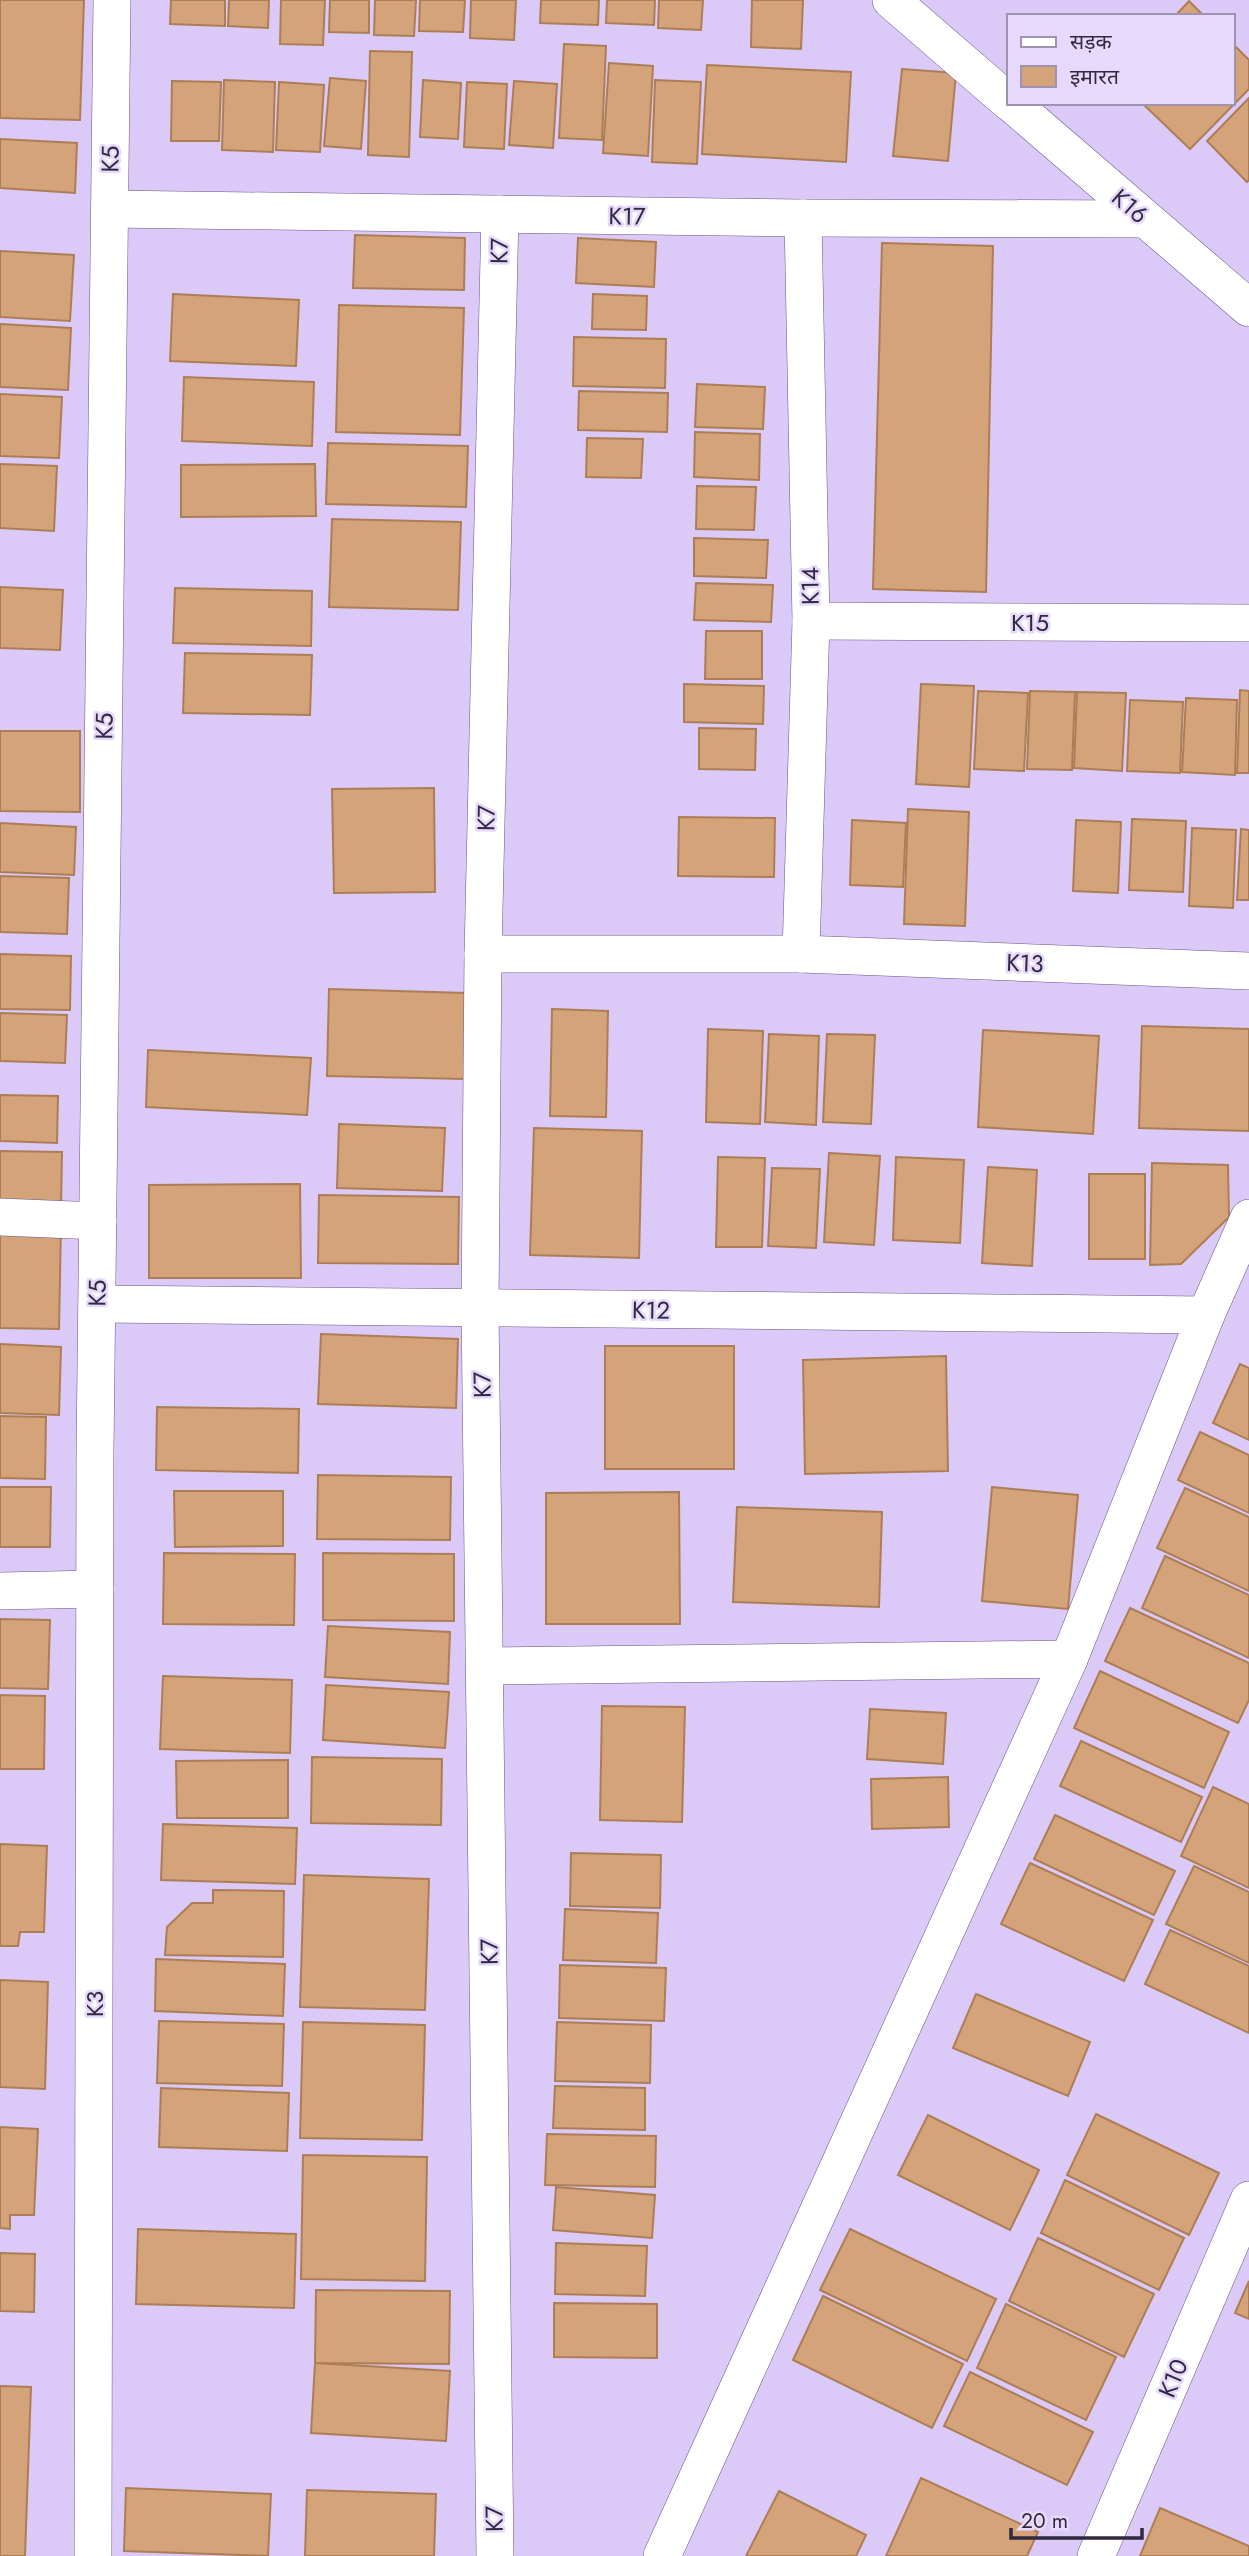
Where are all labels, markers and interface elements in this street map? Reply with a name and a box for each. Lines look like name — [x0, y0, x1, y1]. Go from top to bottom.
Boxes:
legend — [1007, 14, 1235, 105]
text: सड़क — [1070, 27, 1112, 57]
text: इमारत — [1070, 62, 1120, 92]
street label: K5 — [92, 145, 128, 173]
street label: K16 — [1104, 180, 1156, 232]
street label: K17 — [608, 198, 646, 234]
street label: K7 — [481, 237, 517, 264]
street label: K14 — [792, 567, 828, 605]
street label: K15 — [1011, 605, 1049, 640]
street label: K5 — [86, 712, 122, 740]
street label: K7 — [468, 804, 504, 831]
street label: K13 — [1006, 945, 1044, 981]
street label: K5 — [79, 1279, 115, 1307]
street label: K12 — [632, 1292, 670, 1328]
street label: K7 — [464, 1371, 500, 1398]
street label: K7 — [471, 1938, 507, 1965]
street label: K3 — [77, 1991, 112, 2017]
street label: K10 — [1149, 2353, 1197, 2403]
scale bar — [1011, 2496, 1142, 2540]
street label: K7 — [476, 2505, 512, 2532]
text: 20 m — [1021, 2506, 1068, 2536]

